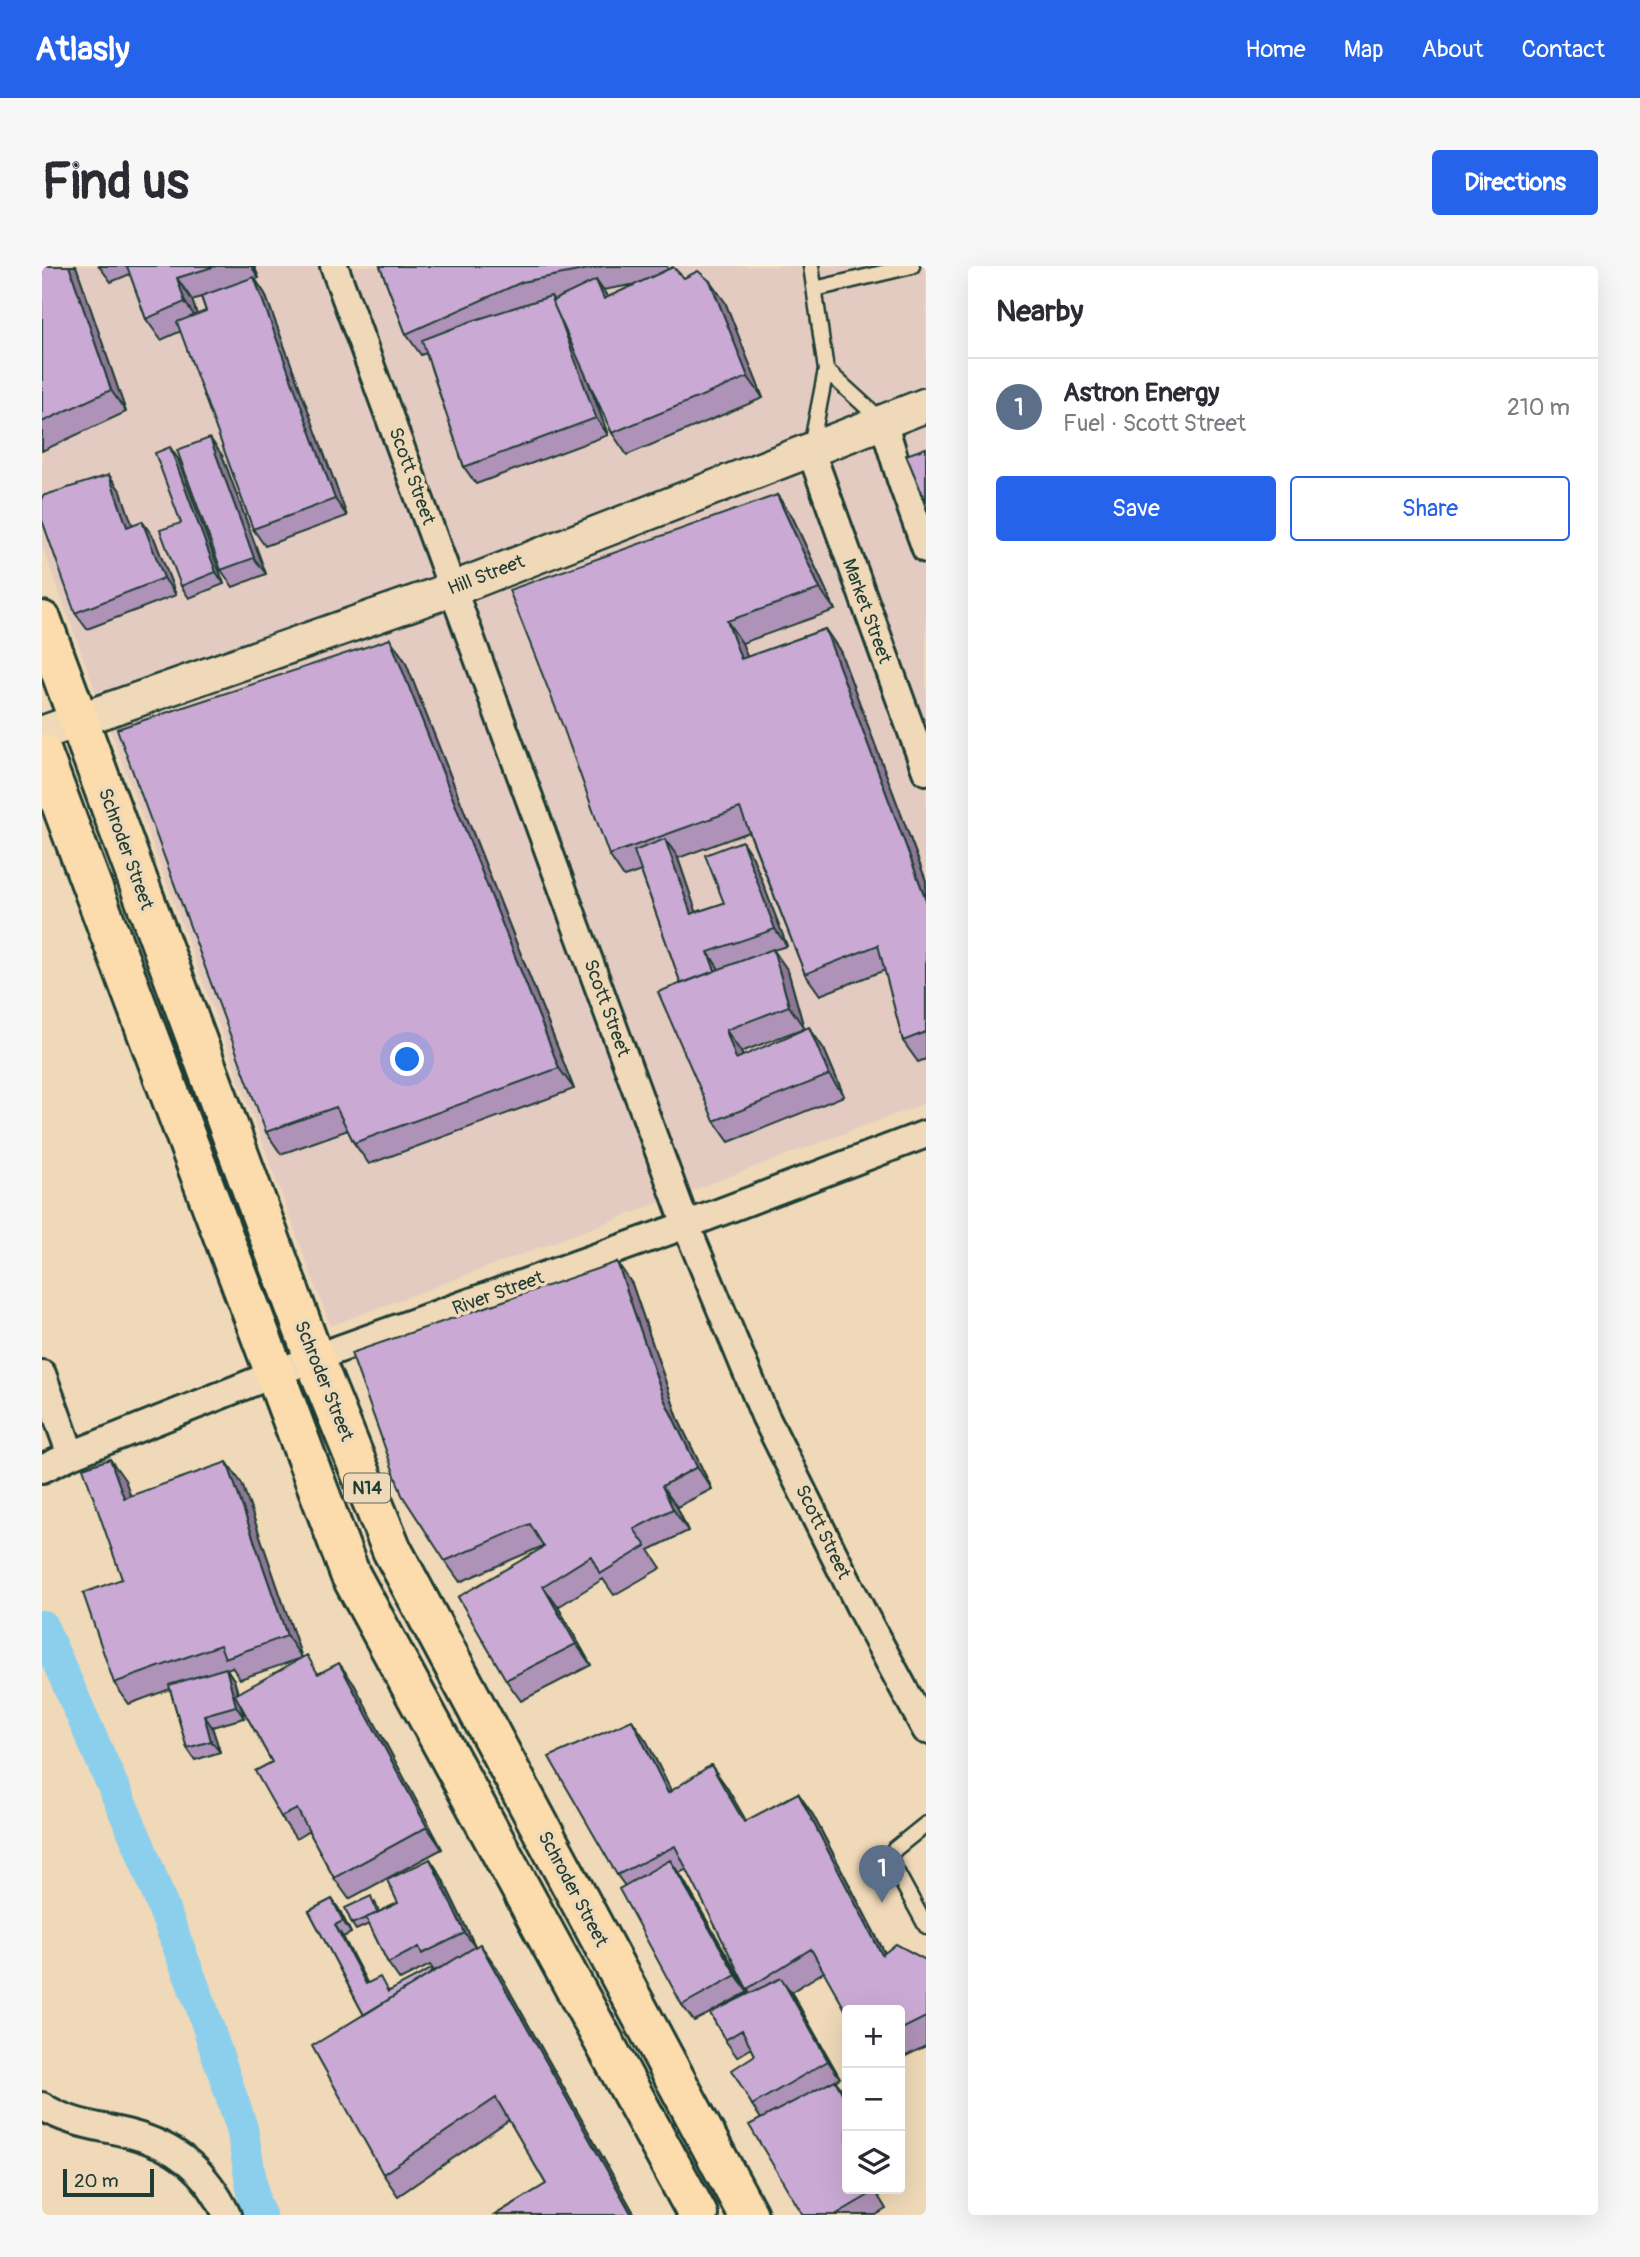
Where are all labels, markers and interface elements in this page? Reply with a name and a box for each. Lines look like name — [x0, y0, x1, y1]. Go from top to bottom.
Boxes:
text: Atlasly — [35, 29, 130, 70]
text: Home — [1245, 35, 1306, 64]
text: Map — [1344, 35, 1384, 64]
text: About — [1422, 35, 1484, 64]
text: Contact — [1522, 35, 1605, 64]
button: Directions — [1432, 150, 1598, 215]
text: Find us — [42, 152, 189, 213]
text: Nearby — [996, 293, 1083, 330]
text: Astron Energy — [1063, 377, 1219, 409]
text: 1 — [1015, 393, 1024, 422]
text: 210 m — [1507, 393, 1570, 422]
text: Fuel · Scott Street — [1063, 409, 1246, 438]
street label: Scott Street — [383, 424, 441, 528]
button: Save — [996, 476, 1276, 541]
button: Share — [1290, 476, 1570, 541]
street label: Hill Street — [444, 549, 528, 601]
street label: Market Street — [837, 555, 897, 667]
street label: Schroder Street — [93, 785, 159, 913]
street label: Scott Street — [578, 956, 636, 1060]
your location — [390, 1042, 424, 1076]
street label: River Street — [449, 1265, 547, 1321]
street label: Schroder Street — [289, 1317, 359, 1445]
road number: N14 — [344, 1474, 390, 1503]
street label: Scott Street — [790, 1481, 856, 1583]
street label: Schroder Street — [532, 1827, 614, 1951]
pin: 1 — [859, 1845, 905, 1903]
map controls — [842, 2005, 905, 2194]
button: + — [842, 2005, 905, 2068]
button: − — [842, 2068, 905, 2131]
button: layers — [842, 2131, 905, 2194]
scale bar — [63, 2166, 154, 2198]
text: 20 m — [74, 2169, 119, 2193]

